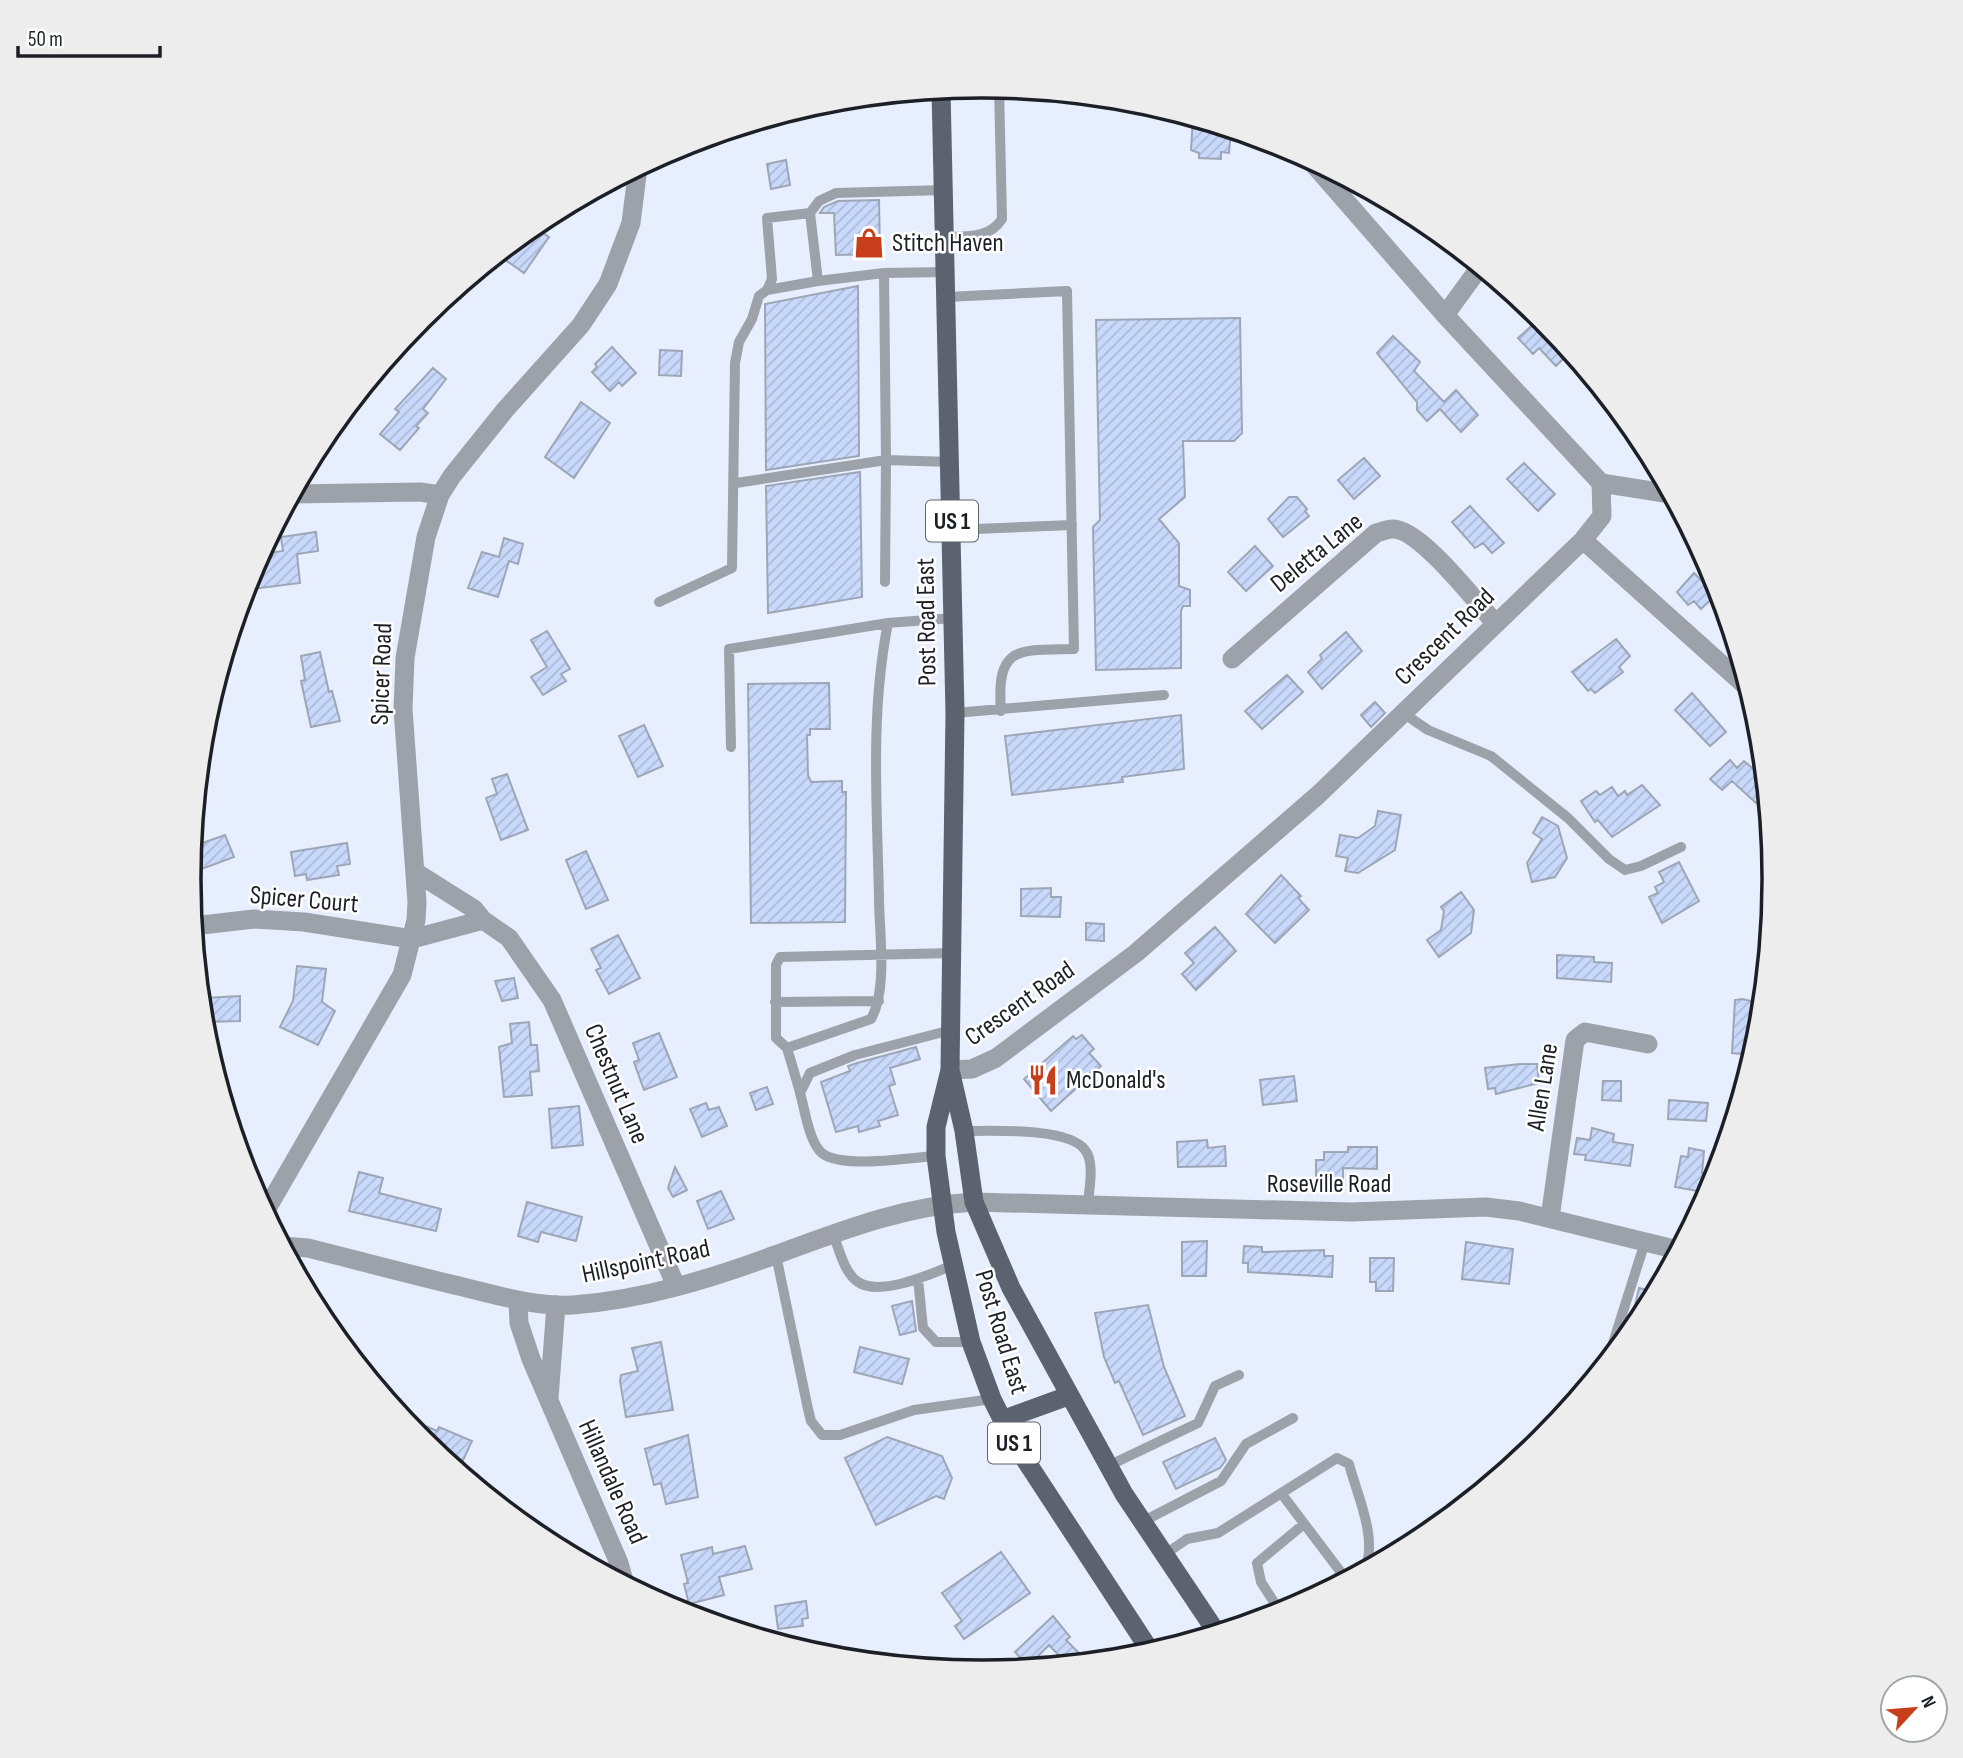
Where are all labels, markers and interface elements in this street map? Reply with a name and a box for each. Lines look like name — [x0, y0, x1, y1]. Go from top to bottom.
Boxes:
scale bar — [18, 14, 159, 58]
text: 50 m — [28, 27, 63, 52]
shop icon: Stitch Haven — [852, 226, 886, 260]
place label: Stitch Haven — [892, 228, 1004, 259]
road number: US 1 — [926, 500, 978, 542]
street label: Deletta Lane — [1265, 506, 1369, 600]
street label: Post Road East — [910, 558, 944, 686]
street label: Crescent Road — [1389, 582, 1501, 692]
street label: Spicer Road — [365, 622, 399, 726]
street label: Spicer Court — [248, 880, 360, 920]
street label: Crescent Road — [959, 955, 1081, 1053]
street label: Chestnut Lane — [577, 1020, 655, 1148]
street label: Allen Lane — [1521, 1041, 1565, 1134]
restaurant icon: McDonald's — [1026, 1063, 1060, 1097]
place label: McDonald's — [1066, 1065, 1166, 1096]
street label: Roseville Road — [1267, 1169, 1391, 1200]
street label: Hillspoint Road — [579, 1233, 713, 1291]
street label: Post Road East — [967, 1266, 1035, 1398]
street label: Hillandale Road — [571, 1415, 653, 1549]
road number: US 1 — [988, 1422, 1040, 1464]
north arrow — [1879, 1674, 1949, 1744]
text: N — [1915, 1693, 1940, 1712]

